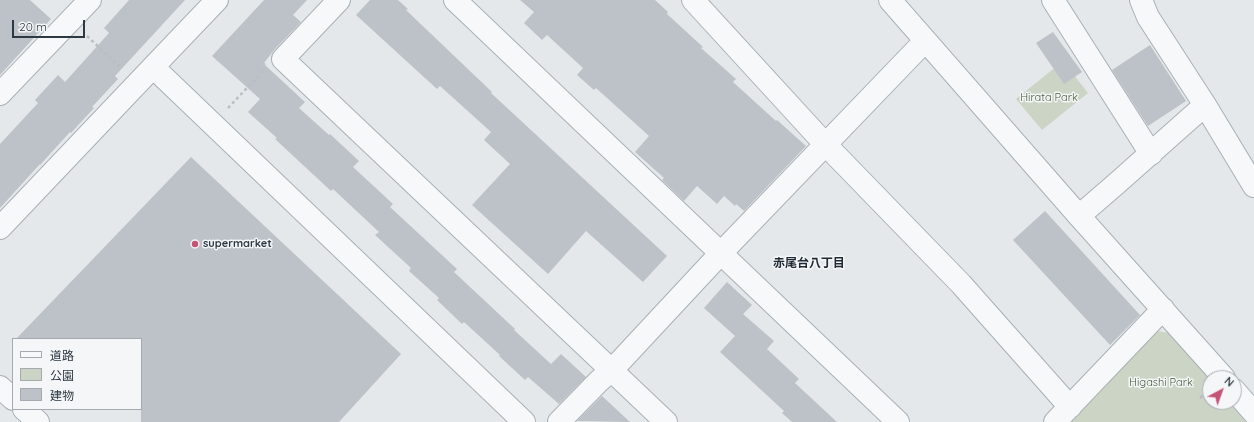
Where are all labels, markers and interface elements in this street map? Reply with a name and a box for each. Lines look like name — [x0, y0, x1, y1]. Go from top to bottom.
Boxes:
scale bar — [14, 12, 87, 38]
text: 20 m — [19, 19, 47, 34]
park label: Hirata Park — [1020, 91, 1078, 105]
place label: supermarket — [203, 237, 272, 251]
marker: supermarket — [190, 239, 200, 249]
district label: 赤尾台八丁目 — [773, 256, 845, 270]
legend — [12, 338, 142, 410]
text: 道路 — [50, 348, 74, 363]
text: 公園 — [50, 368, 74, 383]
north arrow — [1202, 370, 1242, 410]
text: N — [1222, 374, 1237, 390]
park label: Higashi Park — [1129, 376, 1193, 390]
text: 建物 — [50, 388, 74, 403]

